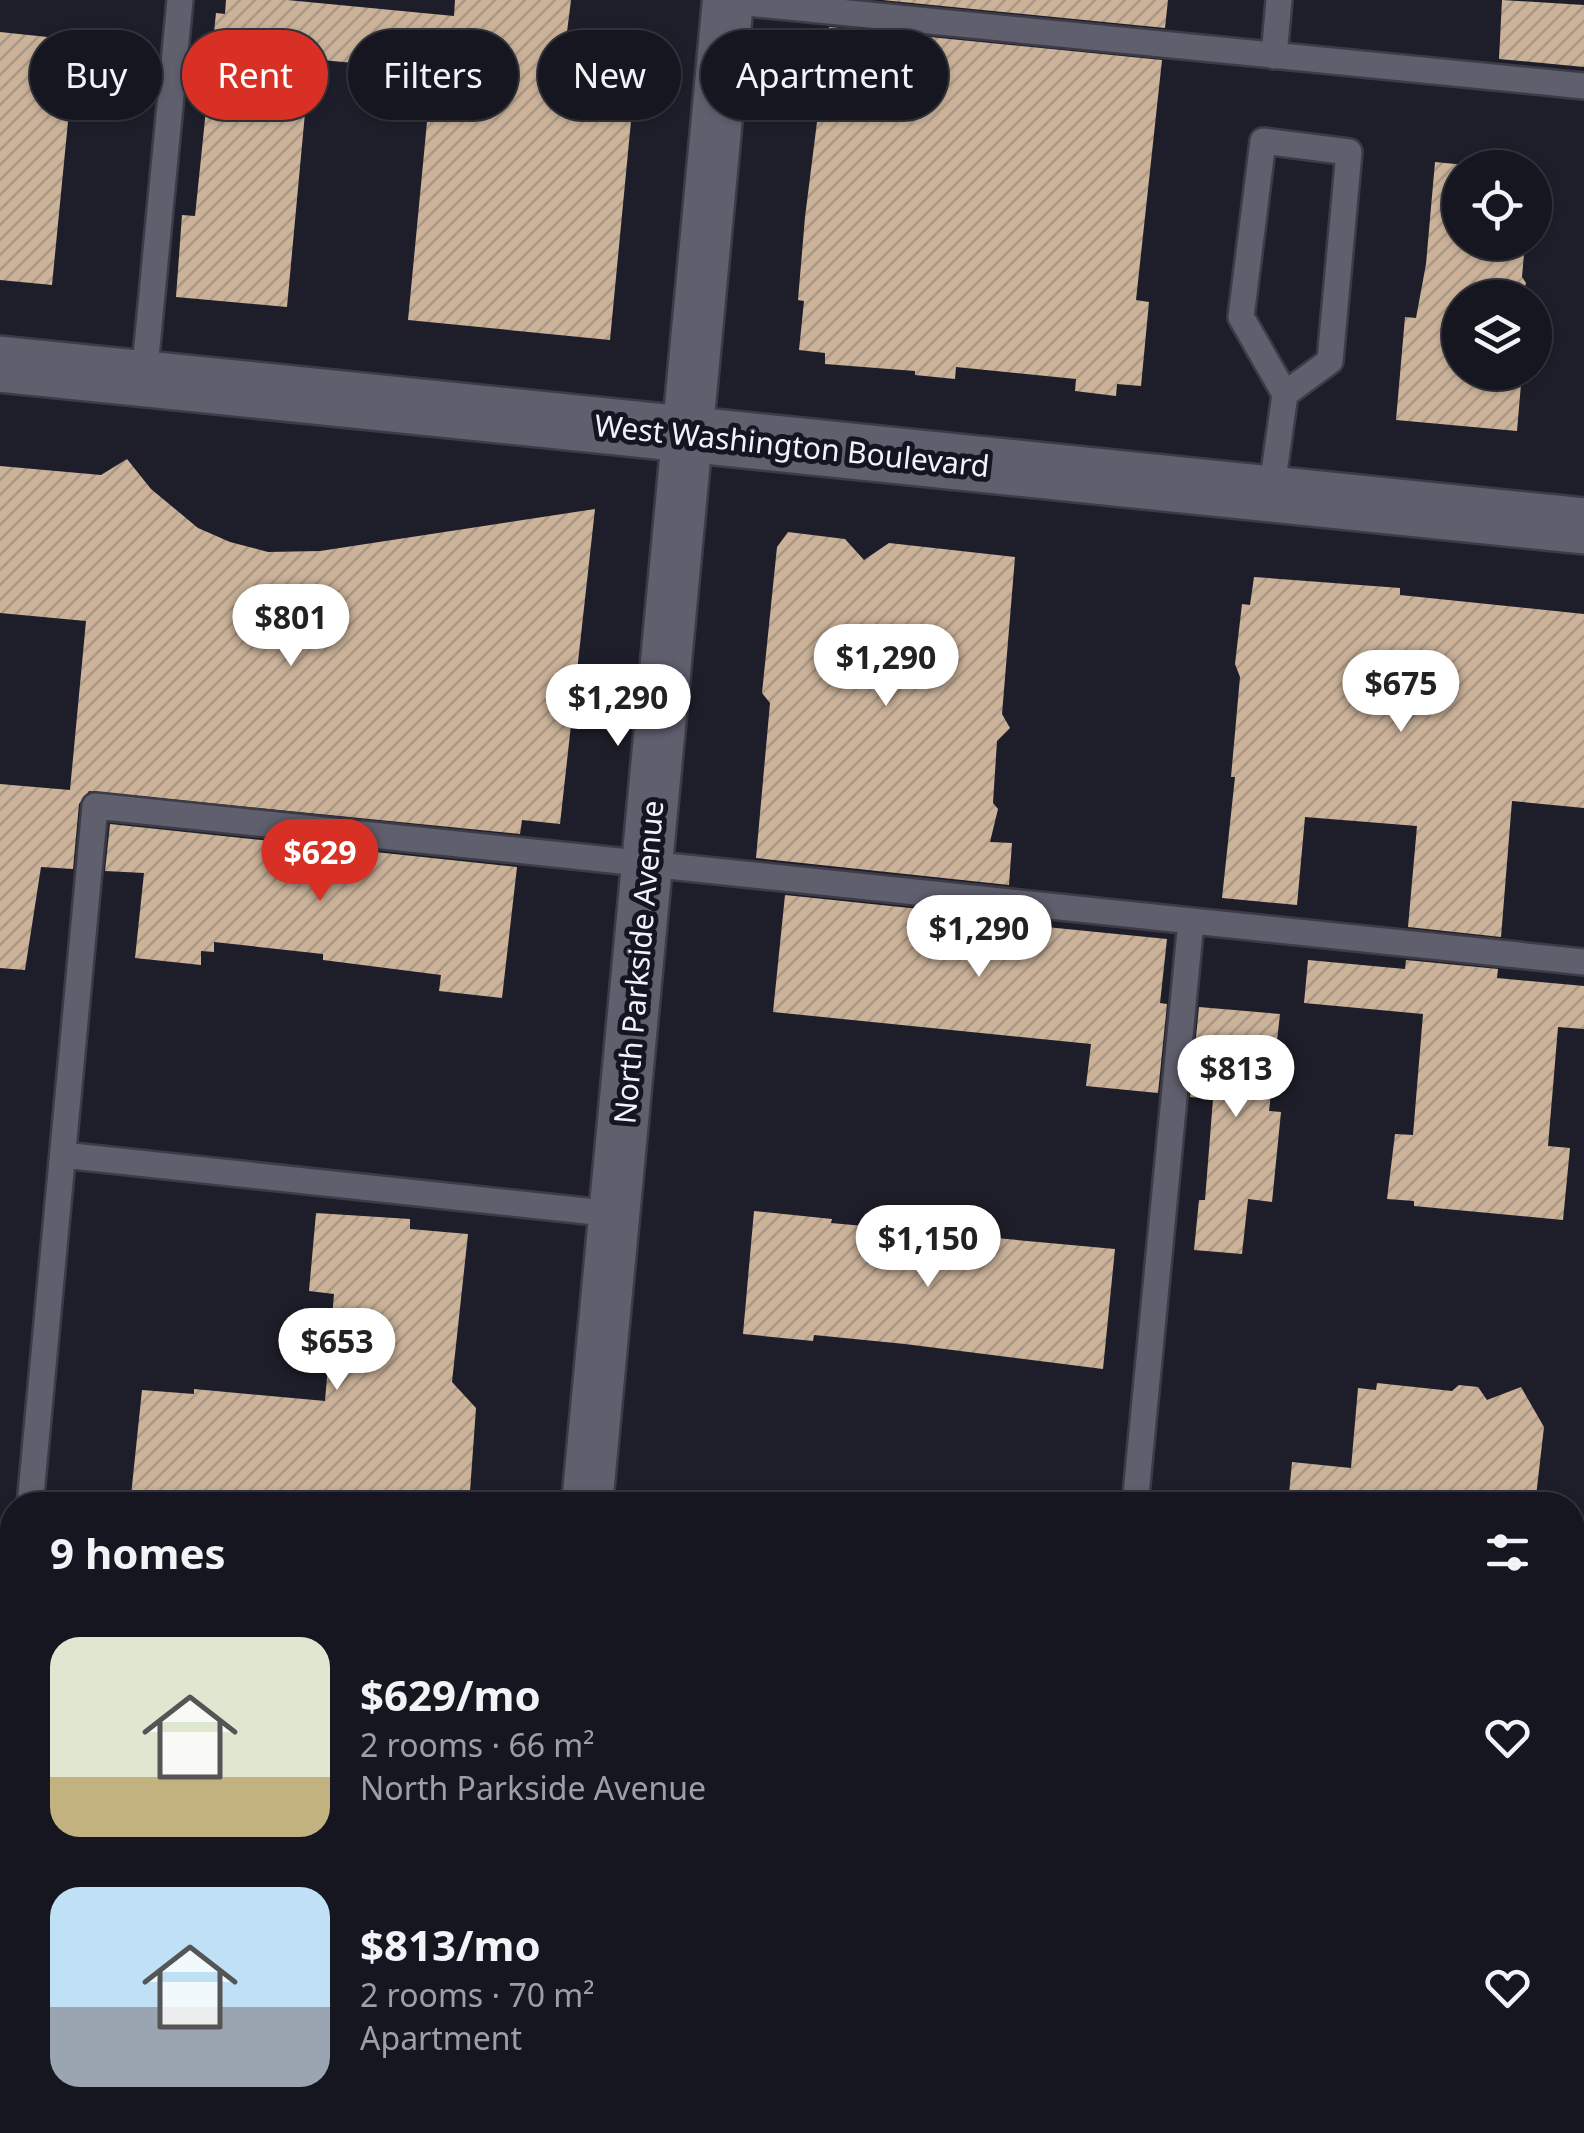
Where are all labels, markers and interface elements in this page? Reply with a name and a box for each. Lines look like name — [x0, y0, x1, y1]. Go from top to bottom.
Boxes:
chip: Buy — [30, 30, 162, 120]
chip: Rent — [182, 30, 328, 120]
chip: Filters — [348, 30, 518, 120]
chip: New — [538, 30, 681, 120]
chip: Apartment — [701, 30, 948, 120]
map controls — [1442, 150, 1552, 390]
button: locate — [1442, 150, 1552, 260]
button: layers — [1442, 280, 1552, 390]
street label: West Washington Boulevard — [593, 404, 991, 486]
pin: $801 — [232, 584, 350, 669]
text: $801 — [254, 595, 328, 638]
pin: $1,290 — [805, 624, 967, 709]
text: $1,290 — [836, 635, 936, 678]
pin: $675 — [1342, 650, 1460, 735]
text: $675 — [1364, 661, 1438, 704]
pin: $1,290 — [537, 664, 699, 749]
text: $1,290 — [568, 675, 668, 718]
street label: North Parkside Avenue — [603, 799, 673, 1125]
pin: $629 — [261, 819, 379, 904]
text: $629 — [283, 830, 357, 873]
pin: $1,290 — [898, 895, 1060, 980]
text: $1,290 — [929, 906, 1029, 949]
pin: $813 — [1177, 1035, 1295, 1120]
text: $813 — [1199, 1046, 1273, 1089]
pin: $1,150 — [847, 1205, 1009, 1290]
text: $1,150 — [878, 1216, 978, 1259]
pin: $653 — [278, 1308, 396, 1393]
text: $653 — [300, 1319, 374, 1362]
text: 9 homes — [50, 1524, 226, 1581]
icon: filters — [1480, 1525, 1535, 1580]
text: $629/mo — [360, 1666, 541, 1723]
icon: home — [130, 1677, 250, 1797]
icon: heart — [1480, 1710, 1535, 1765]
text: 2 rooms · 66 m² — [360, 1723, 594, 1766]
text: North Parkside Avenue — [360, 1766, 706, 1809]
text: $813/mo — [360, 1916, 541, 1973]
icon: home — [130, 1927, 250, 2047]
icon: heart — [1480, 1960, 1535, 2015]
text: 2 rooms · 70 m² — [360, 1973, 594, 2016]
text: Apartment — [360, 2016, 522, 2059]

